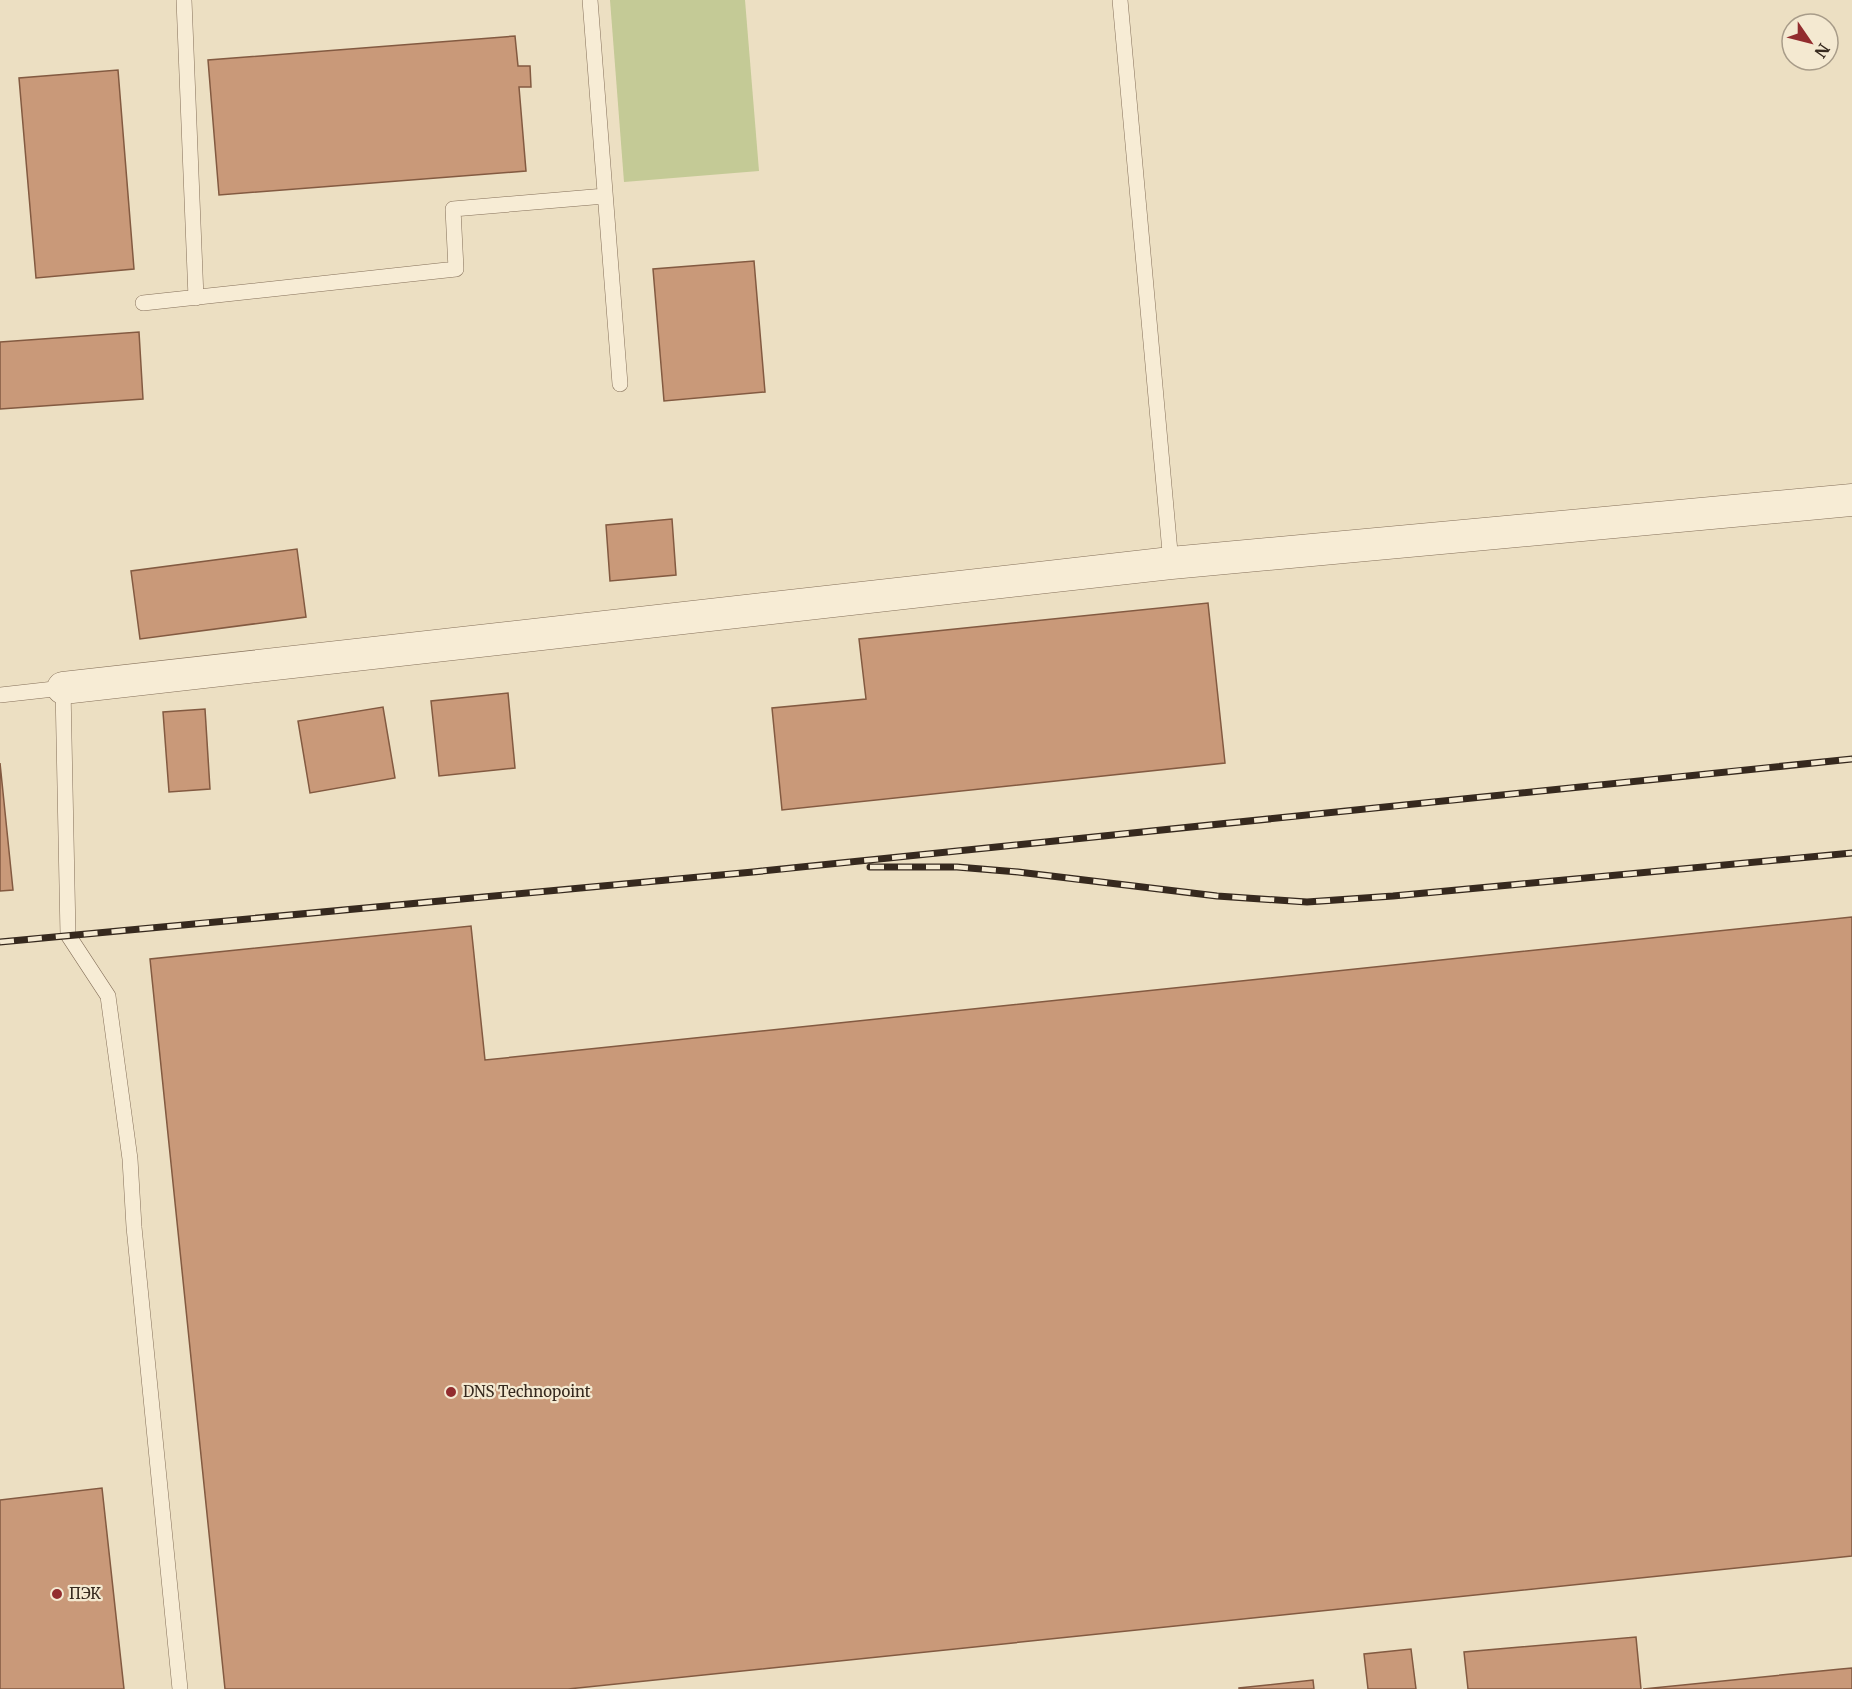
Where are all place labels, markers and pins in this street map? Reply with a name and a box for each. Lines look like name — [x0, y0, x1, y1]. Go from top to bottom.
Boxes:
place label: DNS Technopoint — [463, 1382, 591, 1401]
marker: DNS Technopoint — [444, 1385, 458, 1399]
place label: ПЭК — [69, 1584, 101, 1603]
marker: ПЭК — [50, 1587, 64, 1601]

